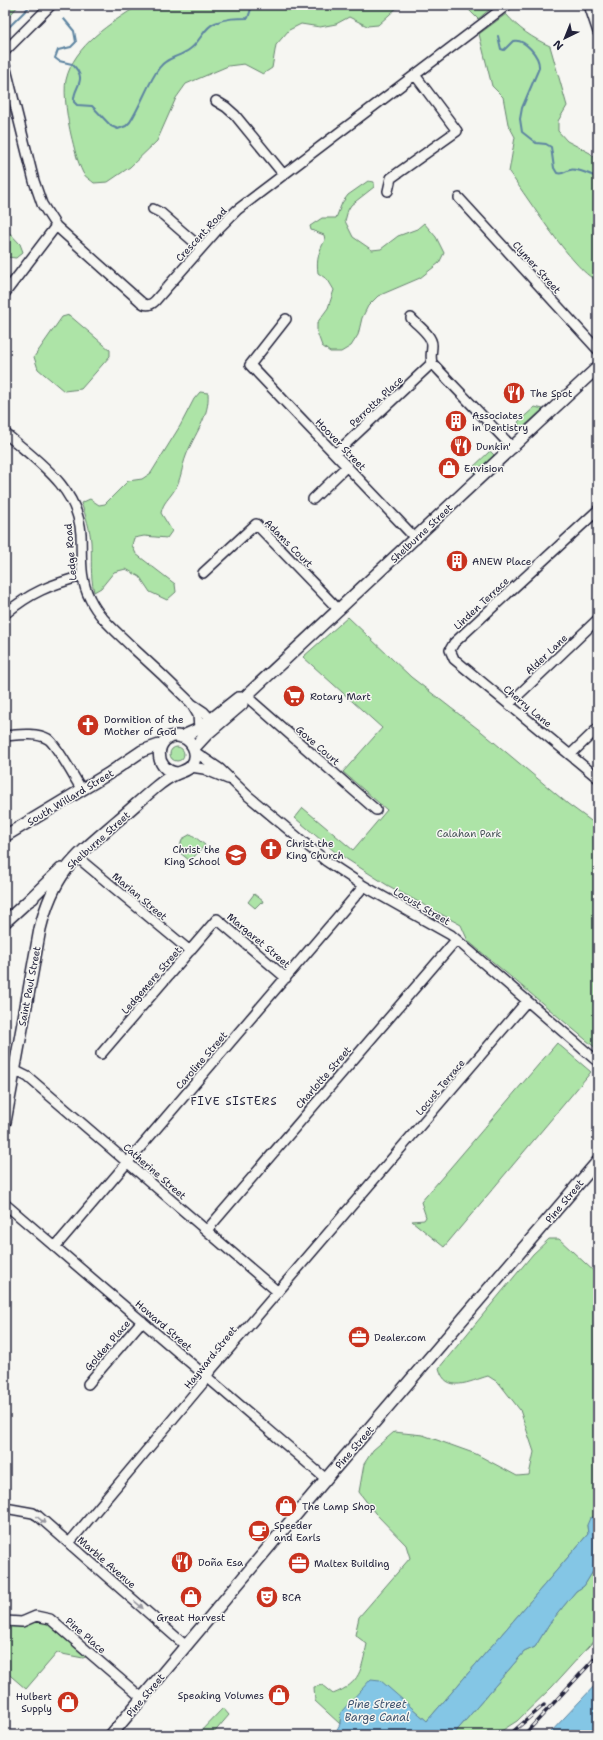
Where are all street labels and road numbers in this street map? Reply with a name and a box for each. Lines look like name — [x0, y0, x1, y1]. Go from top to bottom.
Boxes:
street label: Crescent Road — [173, 204, 230, 264]
street label: Clymer Street — [510, 238, 564, 296]
street label: Perrotta Place — [347, 373, 406, 430]
street label: Hoover Street — [313, 416, 369, 473]
street label: Shelburne Street — [387, 501, 455, 566]
street label: Adams Court — [262, 516, 316, 570]
street label: Ledge Road — [61, 522, 79, 581]
street label: Linden Terrace — [451, 574, 512, 632]
street label: Alder Lane — [522, 631, 571, 677]
street label: Cherry Lane — [501, 682, 555, 731]
street label: Gove Court — [293, 723, 342, 768]
street label: South Willard Street — [25, 766, 116, 828]
street label: Shelburne Street — [64, 808, 133, 872]
street label: Marian Street — [110, 870, 170, 923]
street label: Locust Street — [391, 885, 453, 928]
street label: Margaret Street — [224, 910, 293, 971]
street label: Ledgemere Street — [118, 944, 184, 1017]
street label: Saint Paul Street — [15, 945, 44, 1027]
street label: Caroline Street — [173, 1029, 230, 1092]
street label: Charlotte Street — [293, 1044, 354, 1111]
street label: Locust Terrace — [413, 1056, 468, 1118]
street label: Catherine Street — [120, 1140, 189, 1202]
street label: Pine Street — [542, 1177, 586, 1226]
street label: Howard Street — [133, 1297, 195, 1354]
street label: Golden Place — [82, 1317, 133, 1373]
street label: Hayward Street — [181, 1323, 240, 1391]
street label: Pine Street — [332, 1423, 377, 1472]
street label: Marble Avenue — [75, 1533, 139, 1592]
street label: Pine Place — [63, 1614, 109, 1657]
street label: Pine Street — [123, 1671, 167, 1720]

